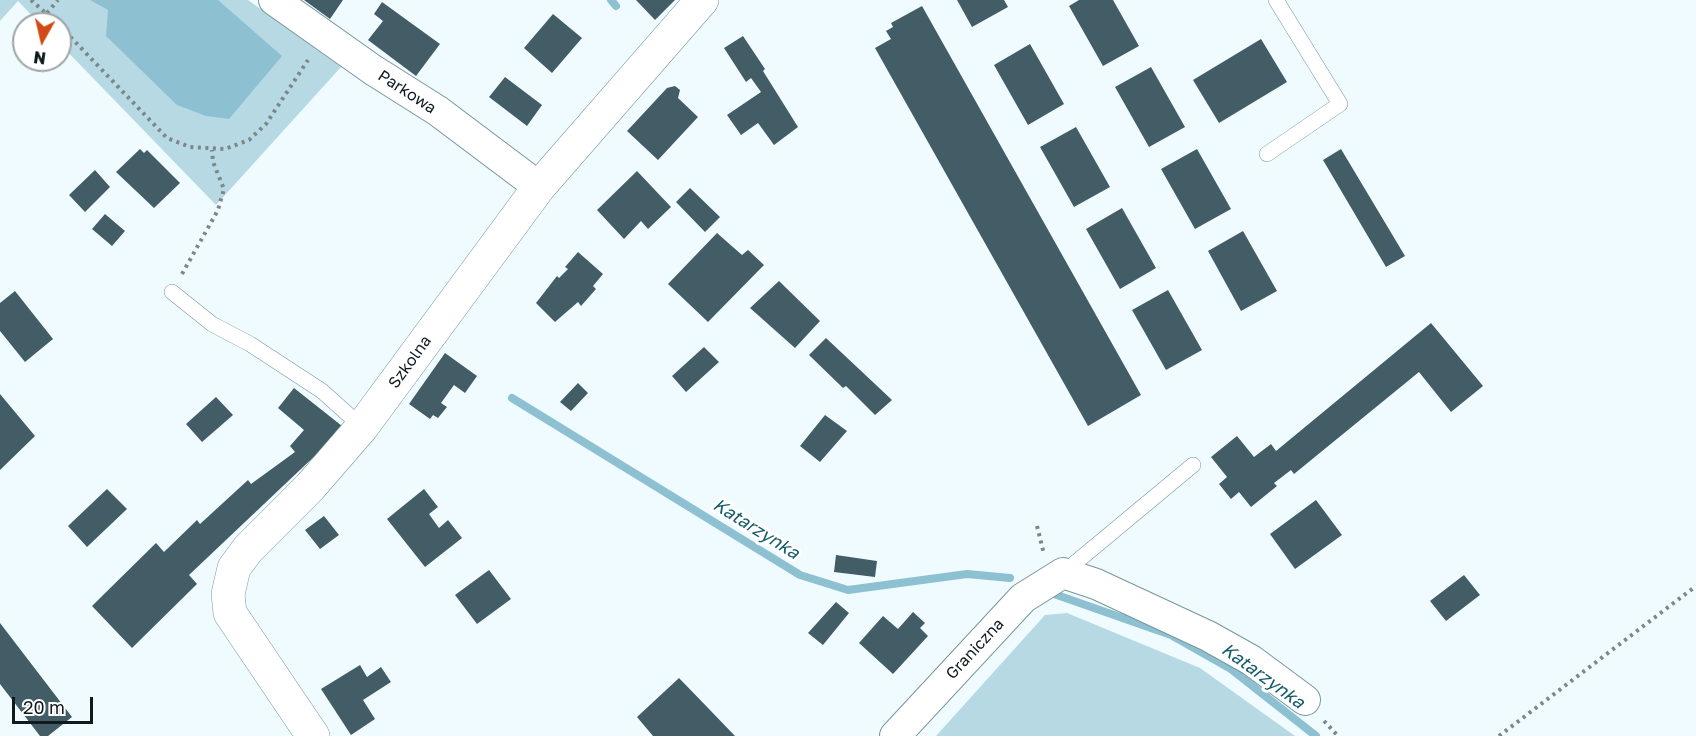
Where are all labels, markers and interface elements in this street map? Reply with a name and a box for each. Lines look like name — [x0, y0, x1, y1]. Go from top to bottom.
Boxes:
north arrow — [12, 12, 72, 72]
text: N — [32, 47, 47, 69]
street label: Parkowa — [374, 66, 440, 118]
street label: Szkolna — [384, 332, 436, 392]
water label: Katarzynka — [709, 494, 803, 564]
street label: Graniczna — [942, 615, 1008, 683]
water label: Katarzynka — [1217, 639, 1309, 713]
scale bar — [15, 685, 96, 723]
text: 20 m — [23, 696, 65, 718]

